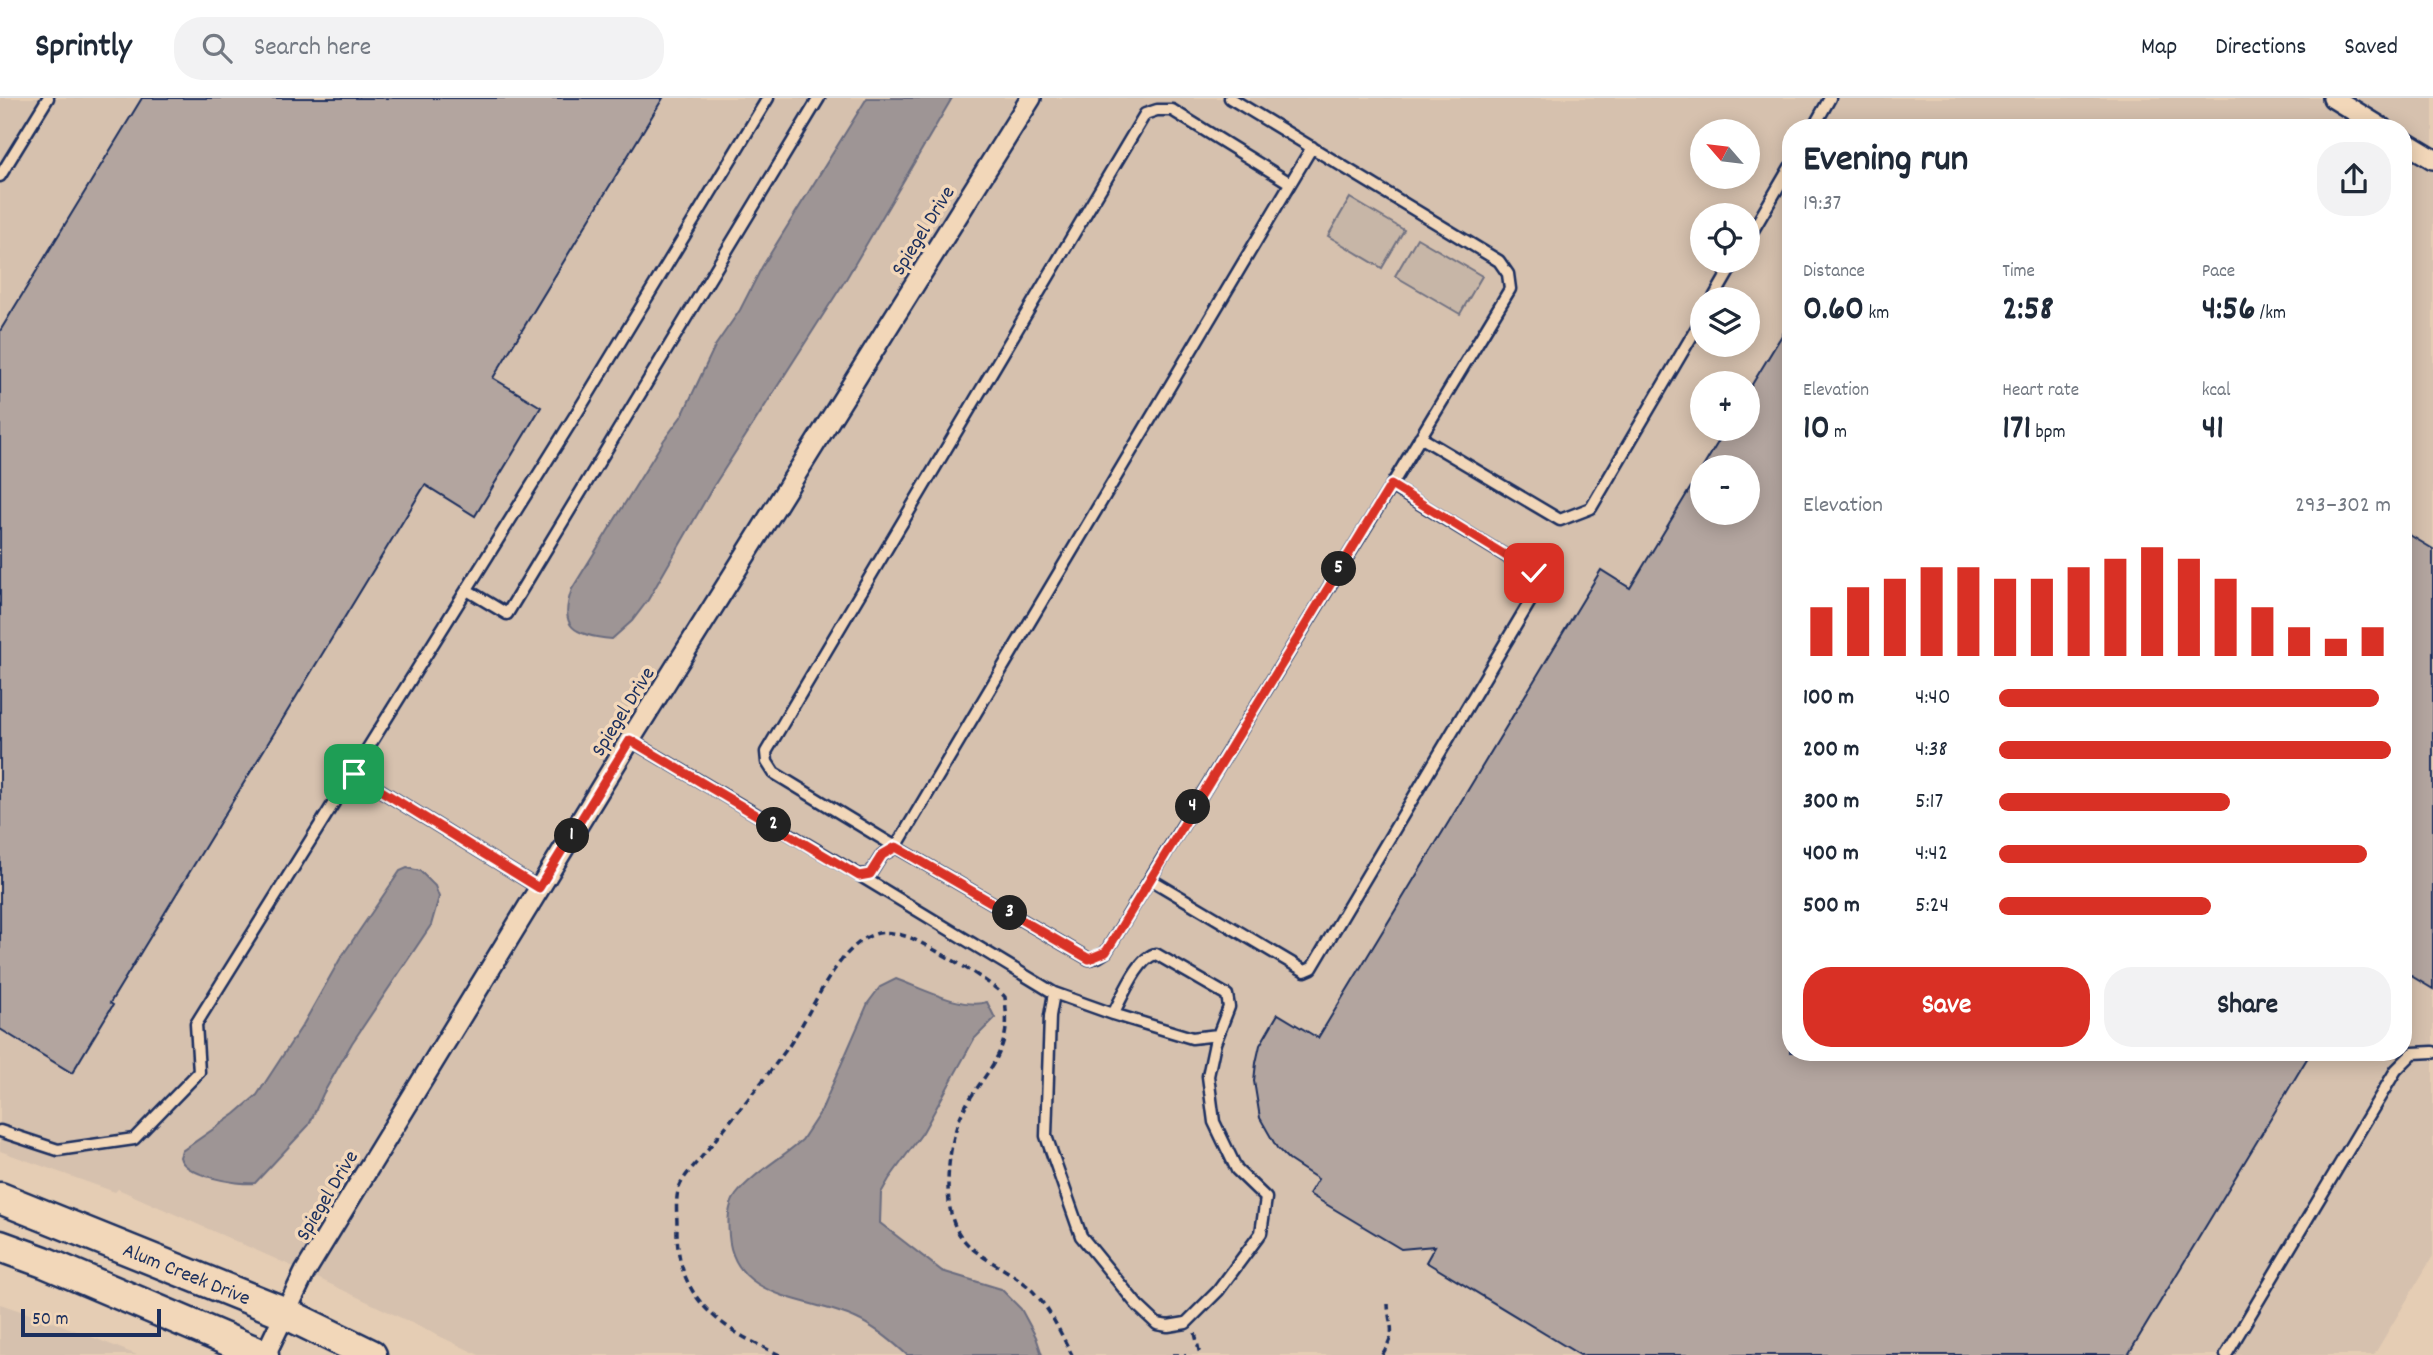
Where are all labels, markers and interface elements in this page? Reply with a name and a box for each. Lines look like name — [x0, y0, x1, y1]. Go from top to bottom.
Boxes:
search box — [174, 17, 664, 80]
text: Sprintly — [35, 25, 132, 72]
icon: search — [198, 29, 236, 67]
text: Search here — [254, 30, 371, 67]
text: Map — [2141, 31, 2177, 65]
text: Directions — [2215, 31, 2306, 65]
text: Saved — [2344, 31, 2398, 65]
north arrow — [1690, 119, 1760, 189]
map controls — [1690, 119, 1760, 525]
text: Evening run — [1803, 134, 1968, 189]
button: share — [2317, 142, 2391, 216]
street label: Spiegel Drive — [885, 181, 964, 282]
text: 19:37 — [1803, 188, 1841, 221]
button: locate — [1690, 203, 1760, 273]
text: Distance — [1803, 259, 1865, 286]
text: Time — [2002, 259, 2035, 286]
text: Pace — [2202, 259, 2235, 286]
text: 0.60 — [1803, 286, 1864, 336]
text: 2:58 — [2002, 286, 2054, 336]
text: 4:56 — [2202, 286, 2255, 336]
button: layers — [1690, 287, 1760, 357]
text: km — [1864, 301, 1889, 328]
text: /km — [2255, 301, 2286, 328]
button: + — [1690, 371, 1760, 441]
text: Elevation — [1803, 378, 1869, 405]
text: Heart rate — [2002, 378, 2079, 405]
text: kcal — [2202, 378, 2231, 405]
text: 10 — [1803, 405, 1830, 455]
text: 171 — [2002, 405, 2031, 455]
text: 41 — [2202, 405, 2224, 455]
text: m — [1830, 420, 1847, 447]
text: bpm — [2031, 420, 2065, 447]
button: − — [1690, 455, 1760, 525]
text: Elevation — [1803, 490, 1883, 523]
text: 293–302 m — [2295, 490, 2391, 523]
pin — [1504, 543, 1564, 603]
pin: 5 — [1322, 552, 1356, 587]
icon: check — [1515, 554, 1553, 592]
text: 5 — [1334, 555, 1343, 582]
street label: Spiegel Drive — [585, 662, 664, 763]
text: 100 m — [1803, 682, 1854, 715]
text: 4:40 — [1915, 682, 1950, 715]
text: 200 m — [1803, 734, 1859, 767]
text: 4:38 — [1915, 734, 1948, 767]
pin — [324, 744, 384, 804]
icon: arrive — [335, 755, 373, 793]
text: 300 m — [1803, 786, 1859, 819]
text: 5:17 — [1915, 786, 1943, 819]
pin: 4 — [1176, 790, 1210, 824]
text: 4 — [1189, 793, 1196, 820]
pin: 2 — [756, 808, 792, 842]
text: 2 — [769, 811, 778, 838]
pin: 1 — [554, 818, 590, 854]
text: 1 — [569, 822, 574, 849]
text: 400 m — [1803, 838, 1859, 871]
text: 4:42 — [1915, 838, 1948, 871]
text: 500 m — [1803, 890, 1860, 923]
text: 5:24 — [1915, 890, 1949, 923]
pin: 3 — [992, 896, 1028, 930]
text: 3 — [1005, 899, 1014, 926]
button: Save — [1803, 967, 2090, 1047]
button: Share — [2104, 967, 2391, 1047]
street label: Spiegel Drive — [290, 1146, 367, 1247]
street label: Alum Creek Drive — [118, 1237, 254, 1315]
scale bar — [21, 1306, 161, 1338]
text: 50 m — [32, 1307, 69, 1334]

